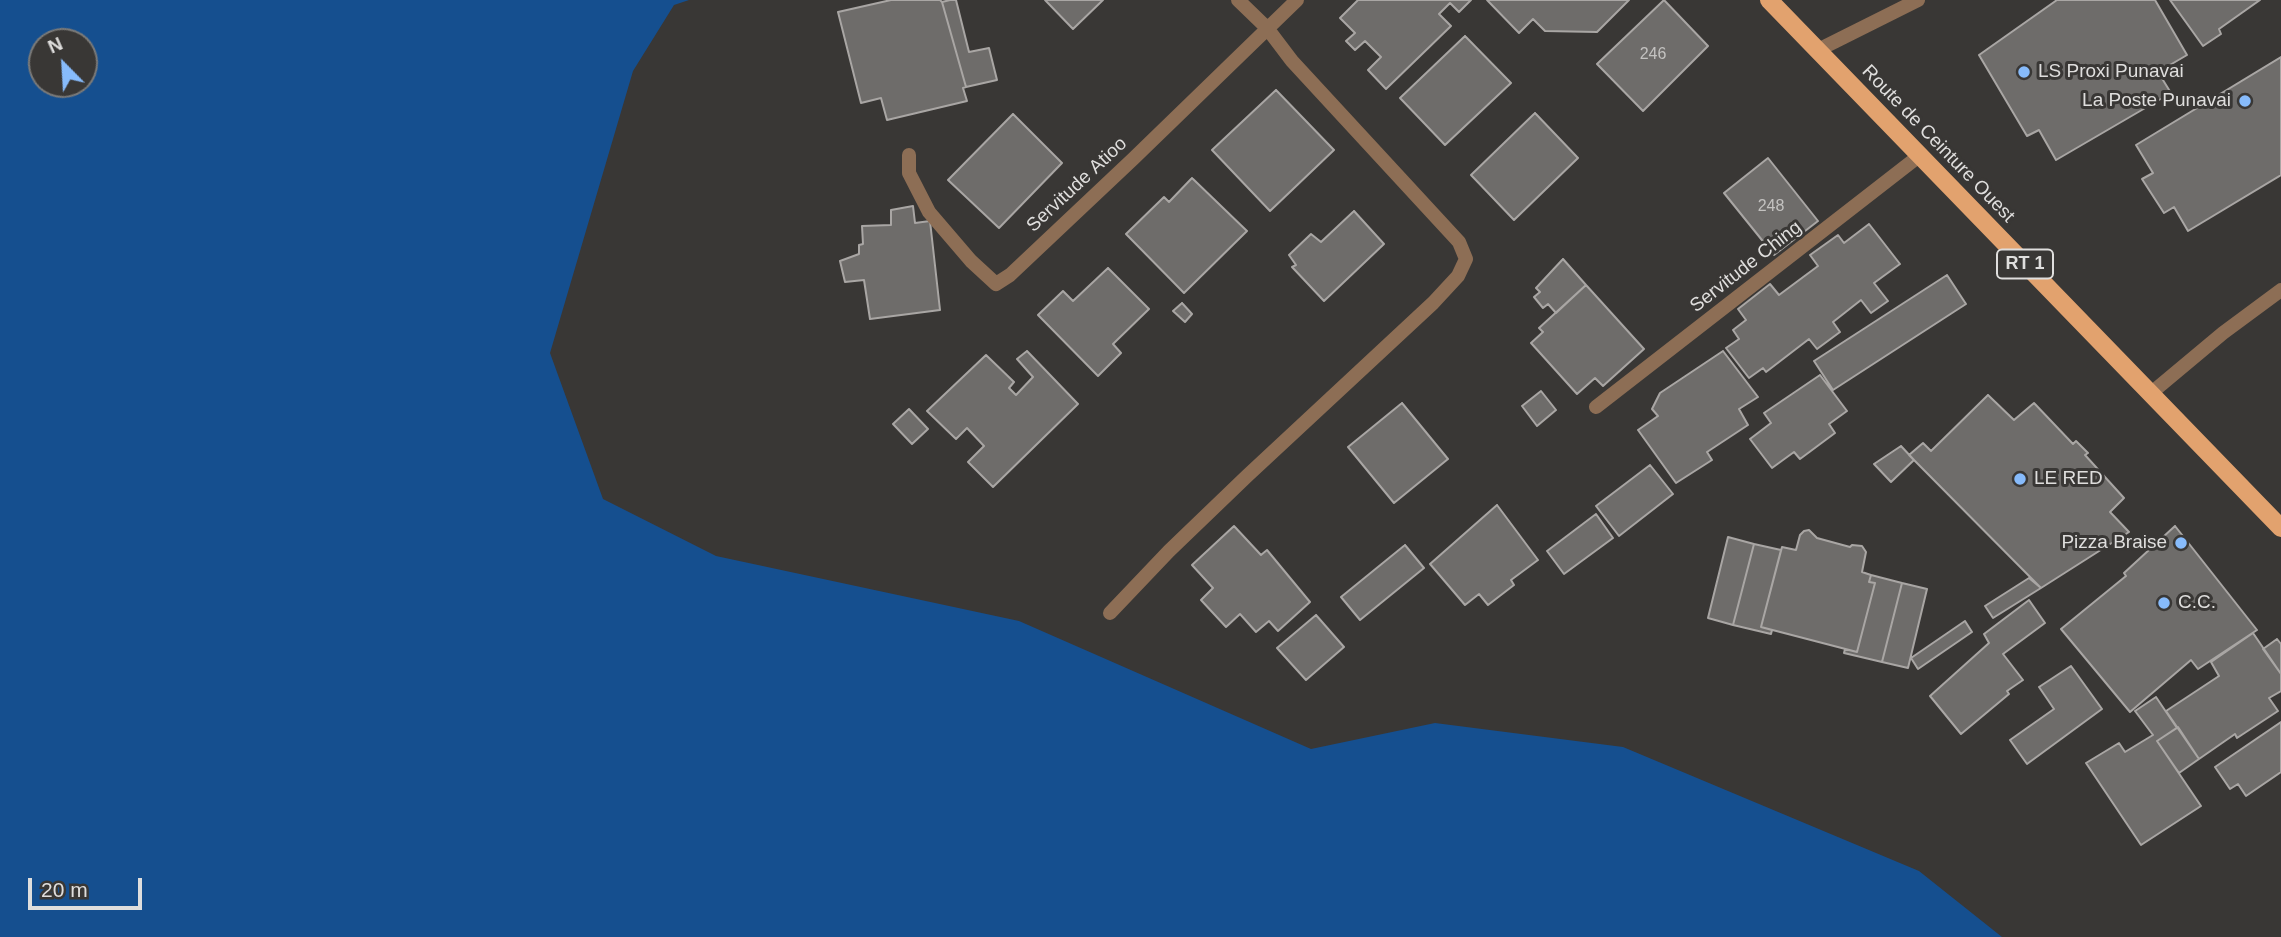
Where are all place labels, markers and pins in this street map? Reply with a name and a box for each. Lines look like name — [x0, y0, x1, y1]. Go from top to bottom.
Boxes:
place label: LS Proxi Punavai — [2038, 61, 2184, 83]
marker: LS Proxi Punavai — [2016, 64, 2032, 80]
place label: La Poste Punavai — [2082, 90, 2231, 112]
marker: La Poste Punavai — [2237, 93, 2253, 109]
place label: LE RED — [2034, 468, 2103, 490]
marker: LE RED — [2012, 471, 2028, 487]
place label: Pizza Braise — [2061, 532, 2167, 554]
marker: Pizza Braise — [2173, 535, 2189, 551]
place label: C.C. — [2178, 592, 2216, 614]
marker: C.C. — [2156, 595, 2172, 611]

